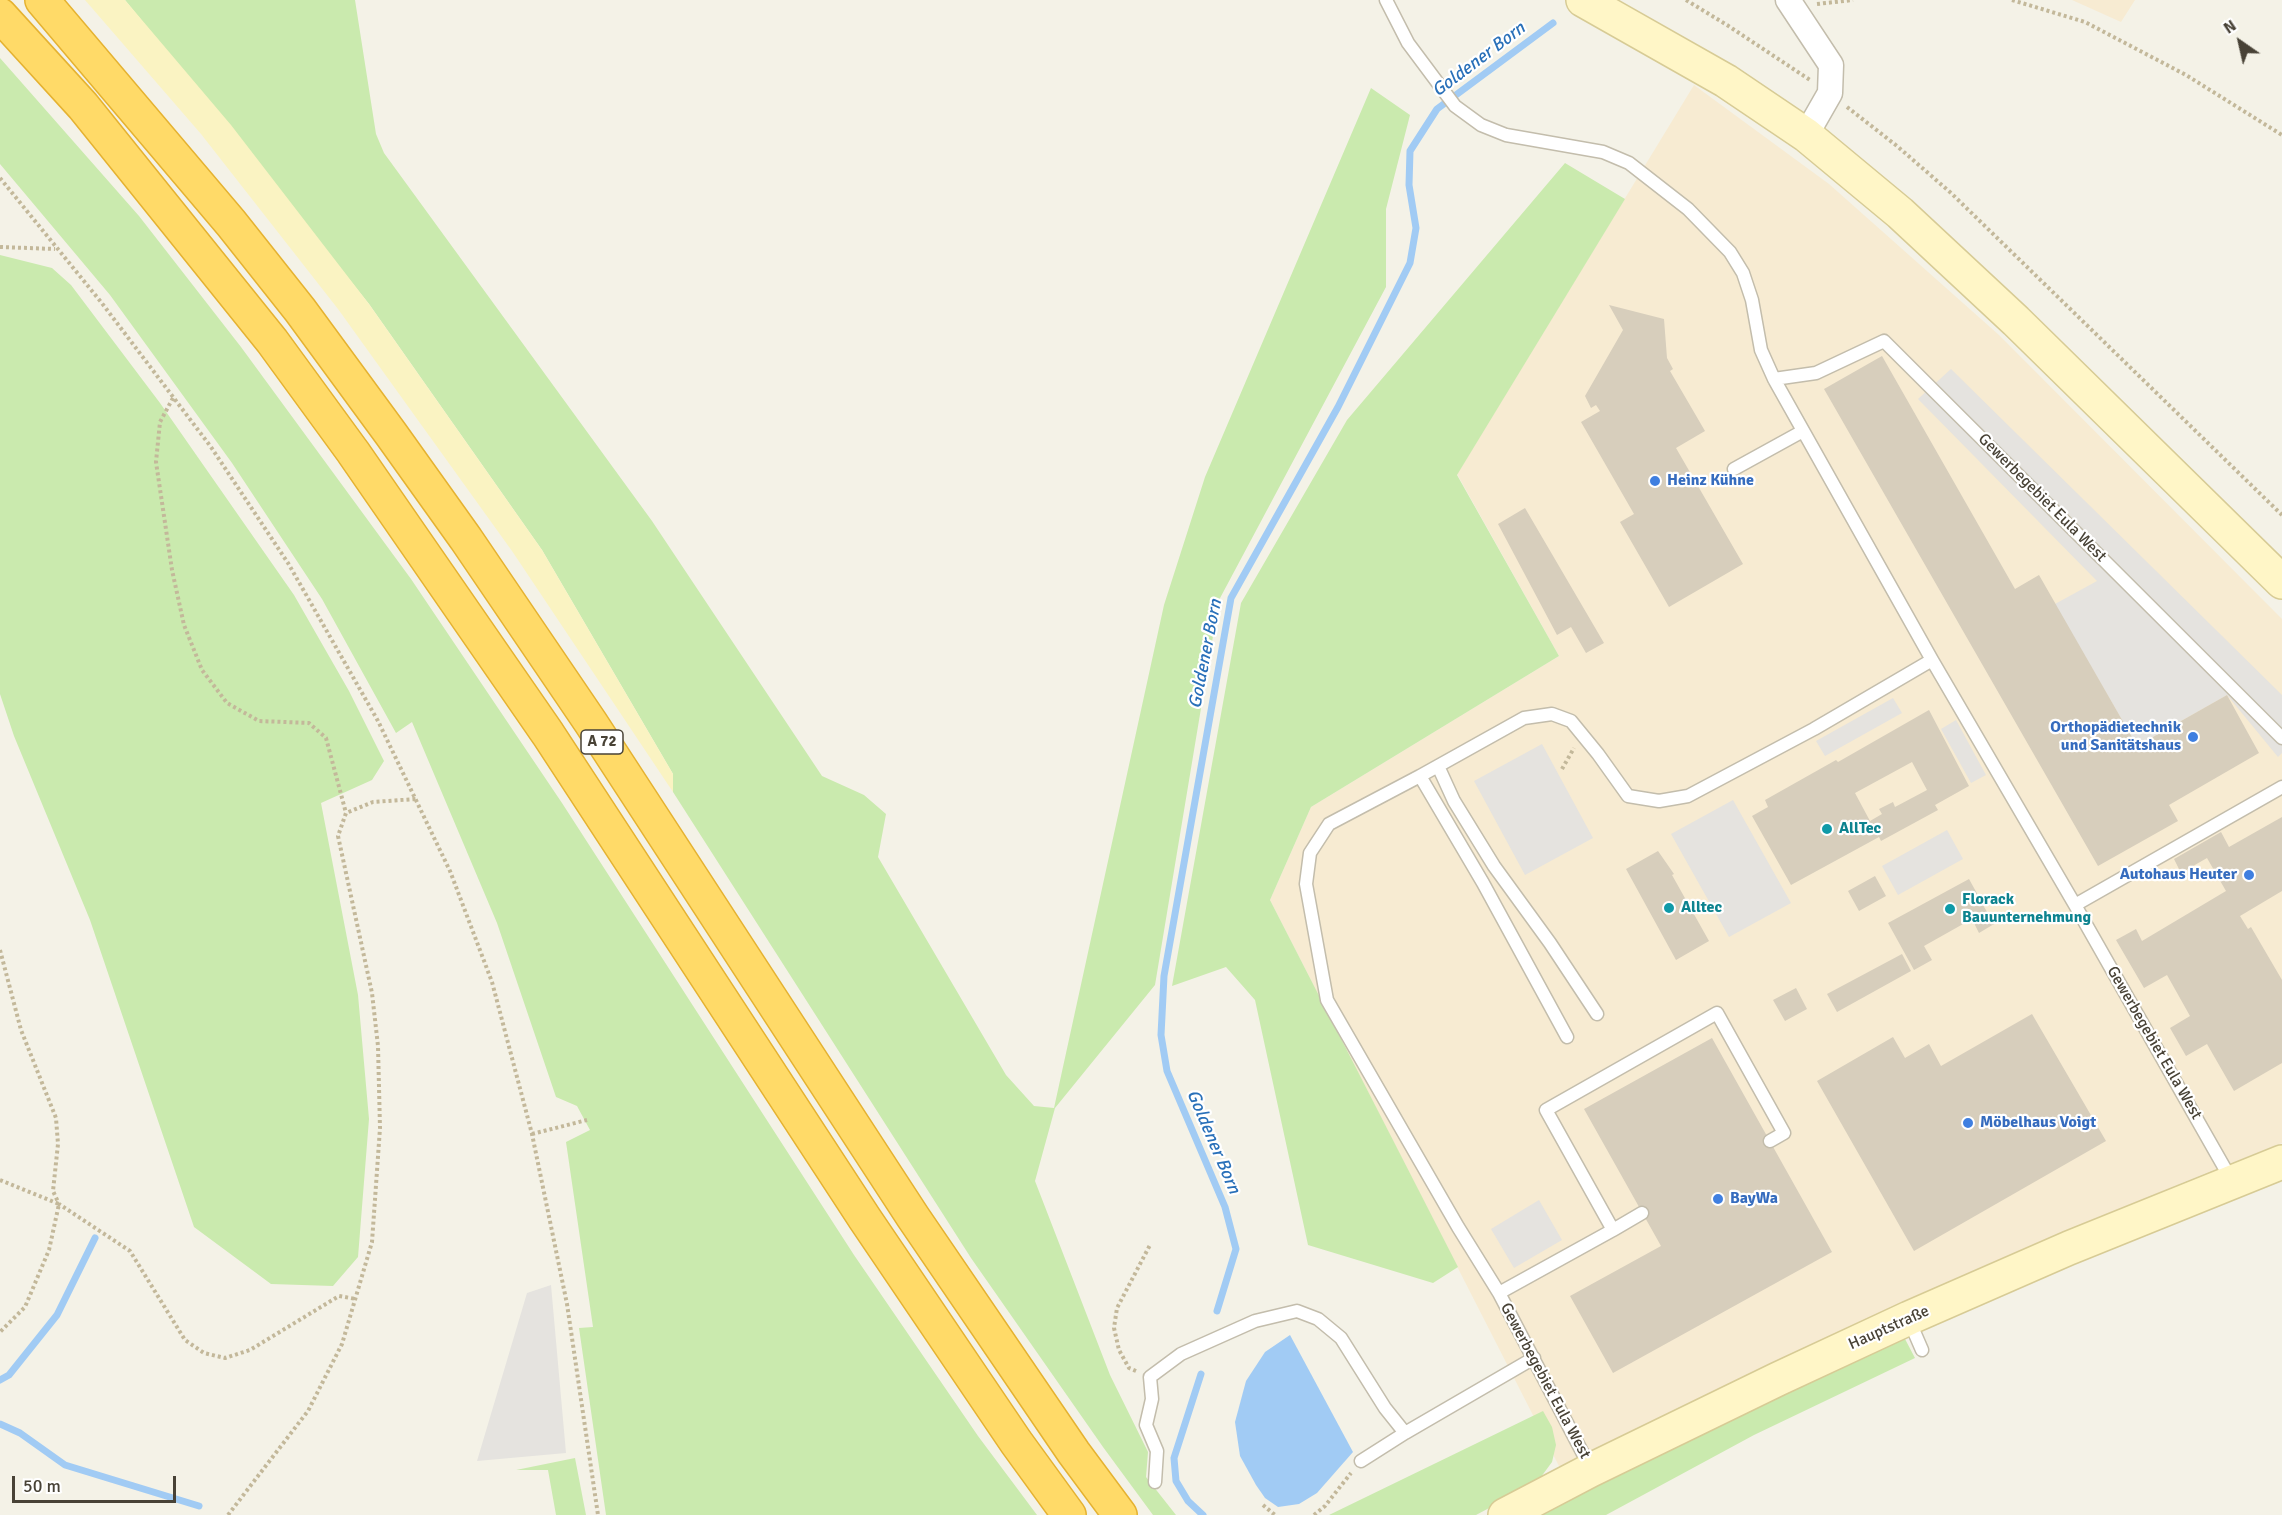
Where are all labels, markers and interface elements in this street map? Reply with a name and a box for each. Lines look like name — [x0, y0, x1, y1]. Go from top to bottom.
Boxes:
north arrow — [2210, 12, 2270, 72]
text: N — [2220, 16, 2240, 38]
water label: Goldener Born — [1428, 18, 1530, 102]
street label: Gewerbegebiet Eula West — [1974, 430, 2110, 566]
place label: Heinz Kühne — [1667, 471, 1754, 491]
marker: Heinz Kühne — [1648, 474, 1662, 488]
water label: Goldener Born — [1185, 598, 1227, 710]
place label: Orthopädietechnik und Sanitätshaus — [2050, 718, 2181, 756]
road number: A 72 — [581, 730, 623, 754]
marker: Orthopädietechnik und Sanitätshaus — [2186, 730, 2200, 744]
place label: AllTec — [1839, 819, 1881, 839]
marker: AllTec — [1820, 822, 1834, 836]
place label: Autohaus Heuter — [2120, 865, 2237, 885]
marker: Autohaus Heuter — [2242, 868, 2256, 882]
place label: Florack Bauunternehmung — [1962, 890, 2091, 928]
place label: Alltec — [1681, 898, 1722, 918]
marker: Alltec — [1662, 901, 1676, 915]
marker: Florack Bauunternehmung — [1943, 902, 1957, 916]
street label: Gewerbegebiet Eula West — [2102, 963, 2206, 1123]
water label: Goldener Born — [1181, 1087, 1245, 1197]
place label: Möbelhaus Voigt — [1980, 1113, 2096, 1133]
marker: Möbelhaus Voigt — [1961, 1116, 1975, 1130]
place label: BayWa — [1730, 1189, 1778, 1209]
marker: BayWa — [1711, 1192, 1725, 1206]
street label: Gewerbegebiet Eula West — [1496, 1300, 1594, 1462]
street label: Hauptstraße — [1846, 1302, 1932, 1354]
scale bar — [15, 1464, 178, 1502]
text: 50 m — [23, 1475, 61, 1497]

